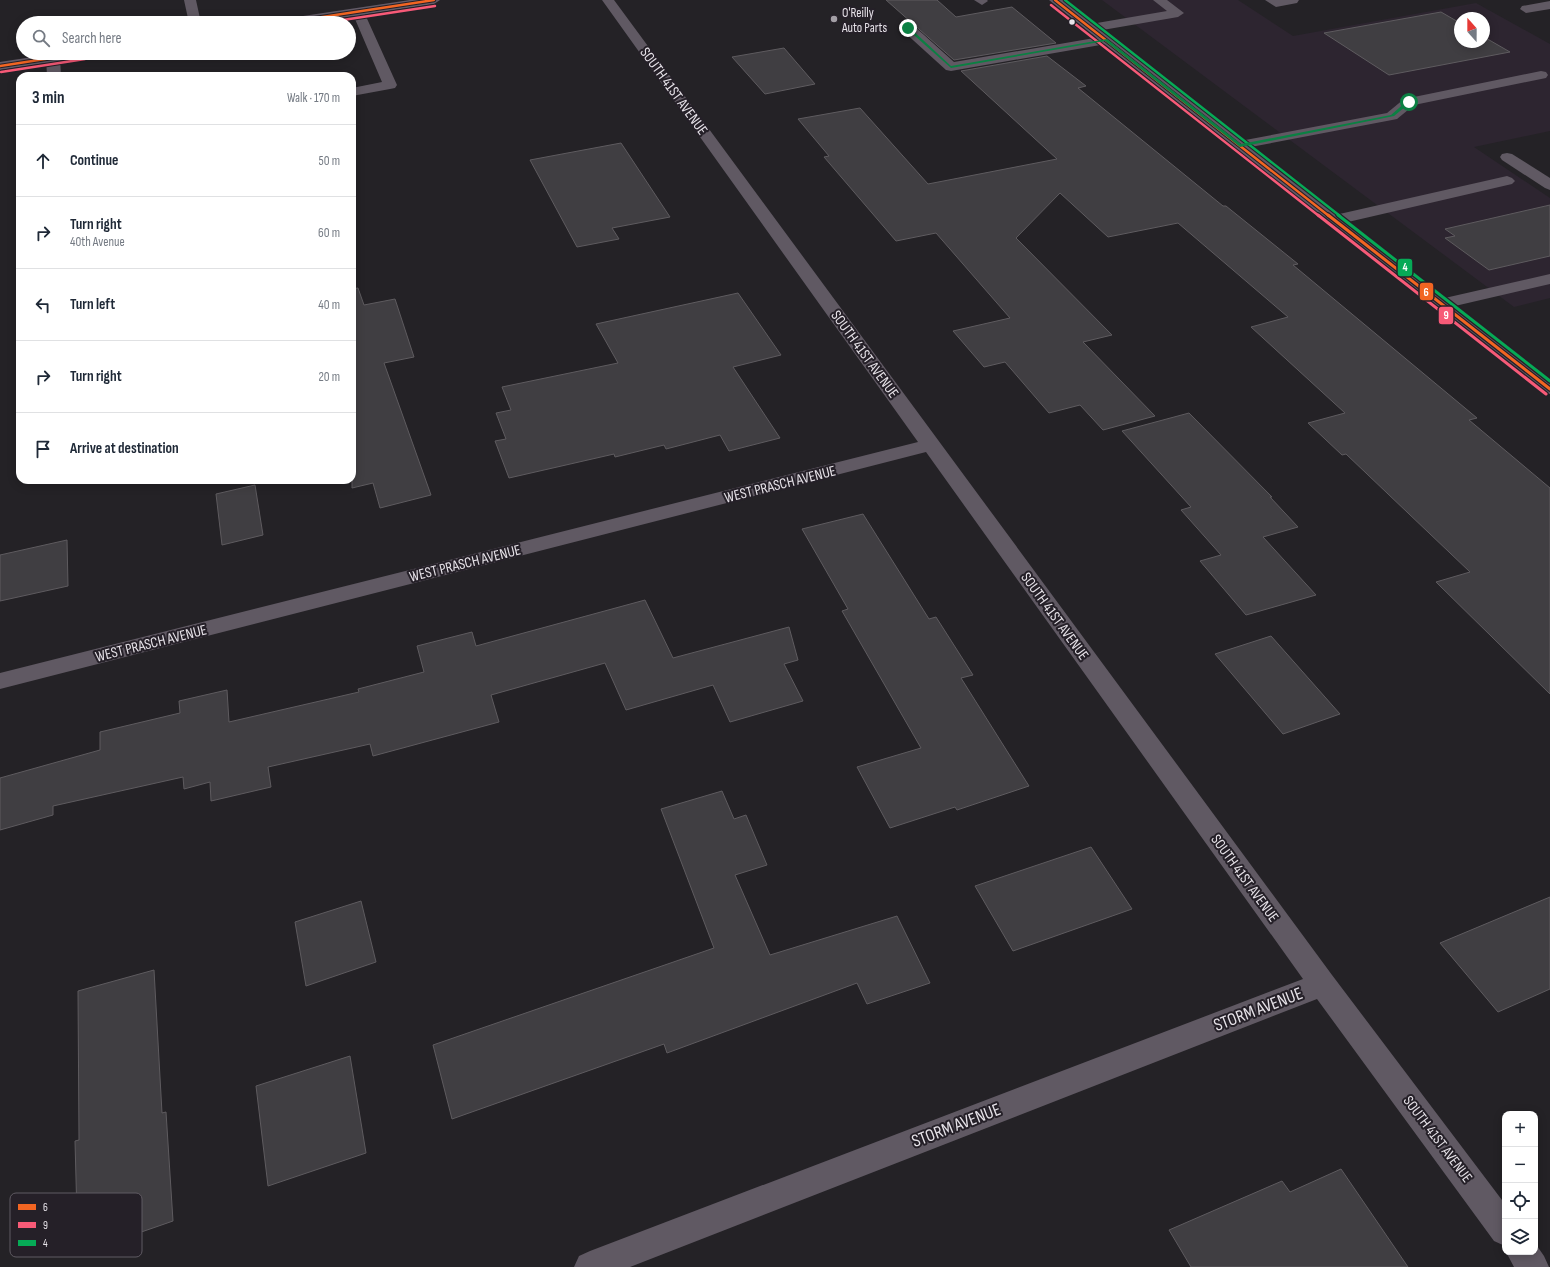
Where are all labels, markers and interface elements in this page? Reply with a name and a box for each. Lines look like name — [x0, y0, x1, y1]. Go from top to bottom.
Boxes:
place label: O'Reilly Auto Parts — [841, 5, 887, 36]
north arrow — [1454, 12, 1490, 48]
marker: O'Reilly Auto Parts — [829, 14, 839, 24]
search box — [16, 16, 356, 60]
unlabelled marker — [1067, 17, 1077, 27]
route end — [899, 19, 917, 37]
icon: search — [30, 27, 52, 49]
text: Search here — [62, 29, 122, 48]
street label: SOUTH 41ST AVENUE — [635, 44, 712, 139]
text: 3 min — [32, 88, 65, 108]
text: Walk · 170 m — [287, 90, 340, 106]
route start — [1400, 93, 1418, 111]
icon: ahead — [32, 150, 54, 172]
text: Continue — [70, 151, 119, 170]
text: 50 m — [319, 153, 340, 169]
text: Turn right — [70, 215, 122, 234]
icon: right — [32, 222, 54, 244]
text: 60 m — [318, 225, 340, 241]
text: 40th Avenue — [70, 234, 125, 250]
line badge: 4 — [1397, 258, 1413, 277]
text: 4 — [1402, 261, 1408, 274]
line badge: 6 — [1419, 282, 1434, 301]
text: 6 — [1423, 286, 1429, 299]
icon: left — [32, 294, 54, 316]
text: Turn left — [70, 295, 115, 314]
text: 40 m — [318, 297, 340, 313]
line badge: 9 — [1438, 306, 1454, 325]
street label: SOUTH 41ST AVENUE — [826, 307, 903, 402]
text: 9 — [1443, 309, 1449, 322]
icon: right — [32, 366, 54, 388]
text: Turn right — [70, 367, 122, 386]
text: 20 m — [318, 369, 340, 385]
icon: arrive — [32, 438, 54, 460]
text: Arrive at destination — [70, 439, 179, 458]
street label: WEST PRASCH AVENUE — [722, 461, 838, 508]
street label: WEST PRASCH AVENUE — [407, 540, 523, 587]
street label: SOUTH 41ST AVENUE — [1016, 569, 1093, 664]
street label: WEST PRASCH AVENUE — [93, 620, 209, 667]
street label: SOUTH 41ST AVENUE — [1206, 831, 1283, 926]
street label: STORM AVENUE — [1211, 983, 1306, 1036]
street label: SOUTH 41ST AVENUE — [1399, 1092, 1476, 1186]
street label: STORM AVENUE — [909, 1099, 1004, 1152]
map controls — [1502, 1111, 1538, 1255]
button: + — [1502, 1111, 1538, 1147]
button: − — [1502, 1147, 1538, 1183]
button: locate — [1502, 1183, 1538, 1219]
legend — [10, 1193, 142, 1257]
text: 6 — [43, 1201, 48, 1214]
text: 9 — [43, 1219, 48, 1232]
button: layers — [1502, 1219, 1538, 1255]
text: 4 — [43, 1237, 48, 1250]

